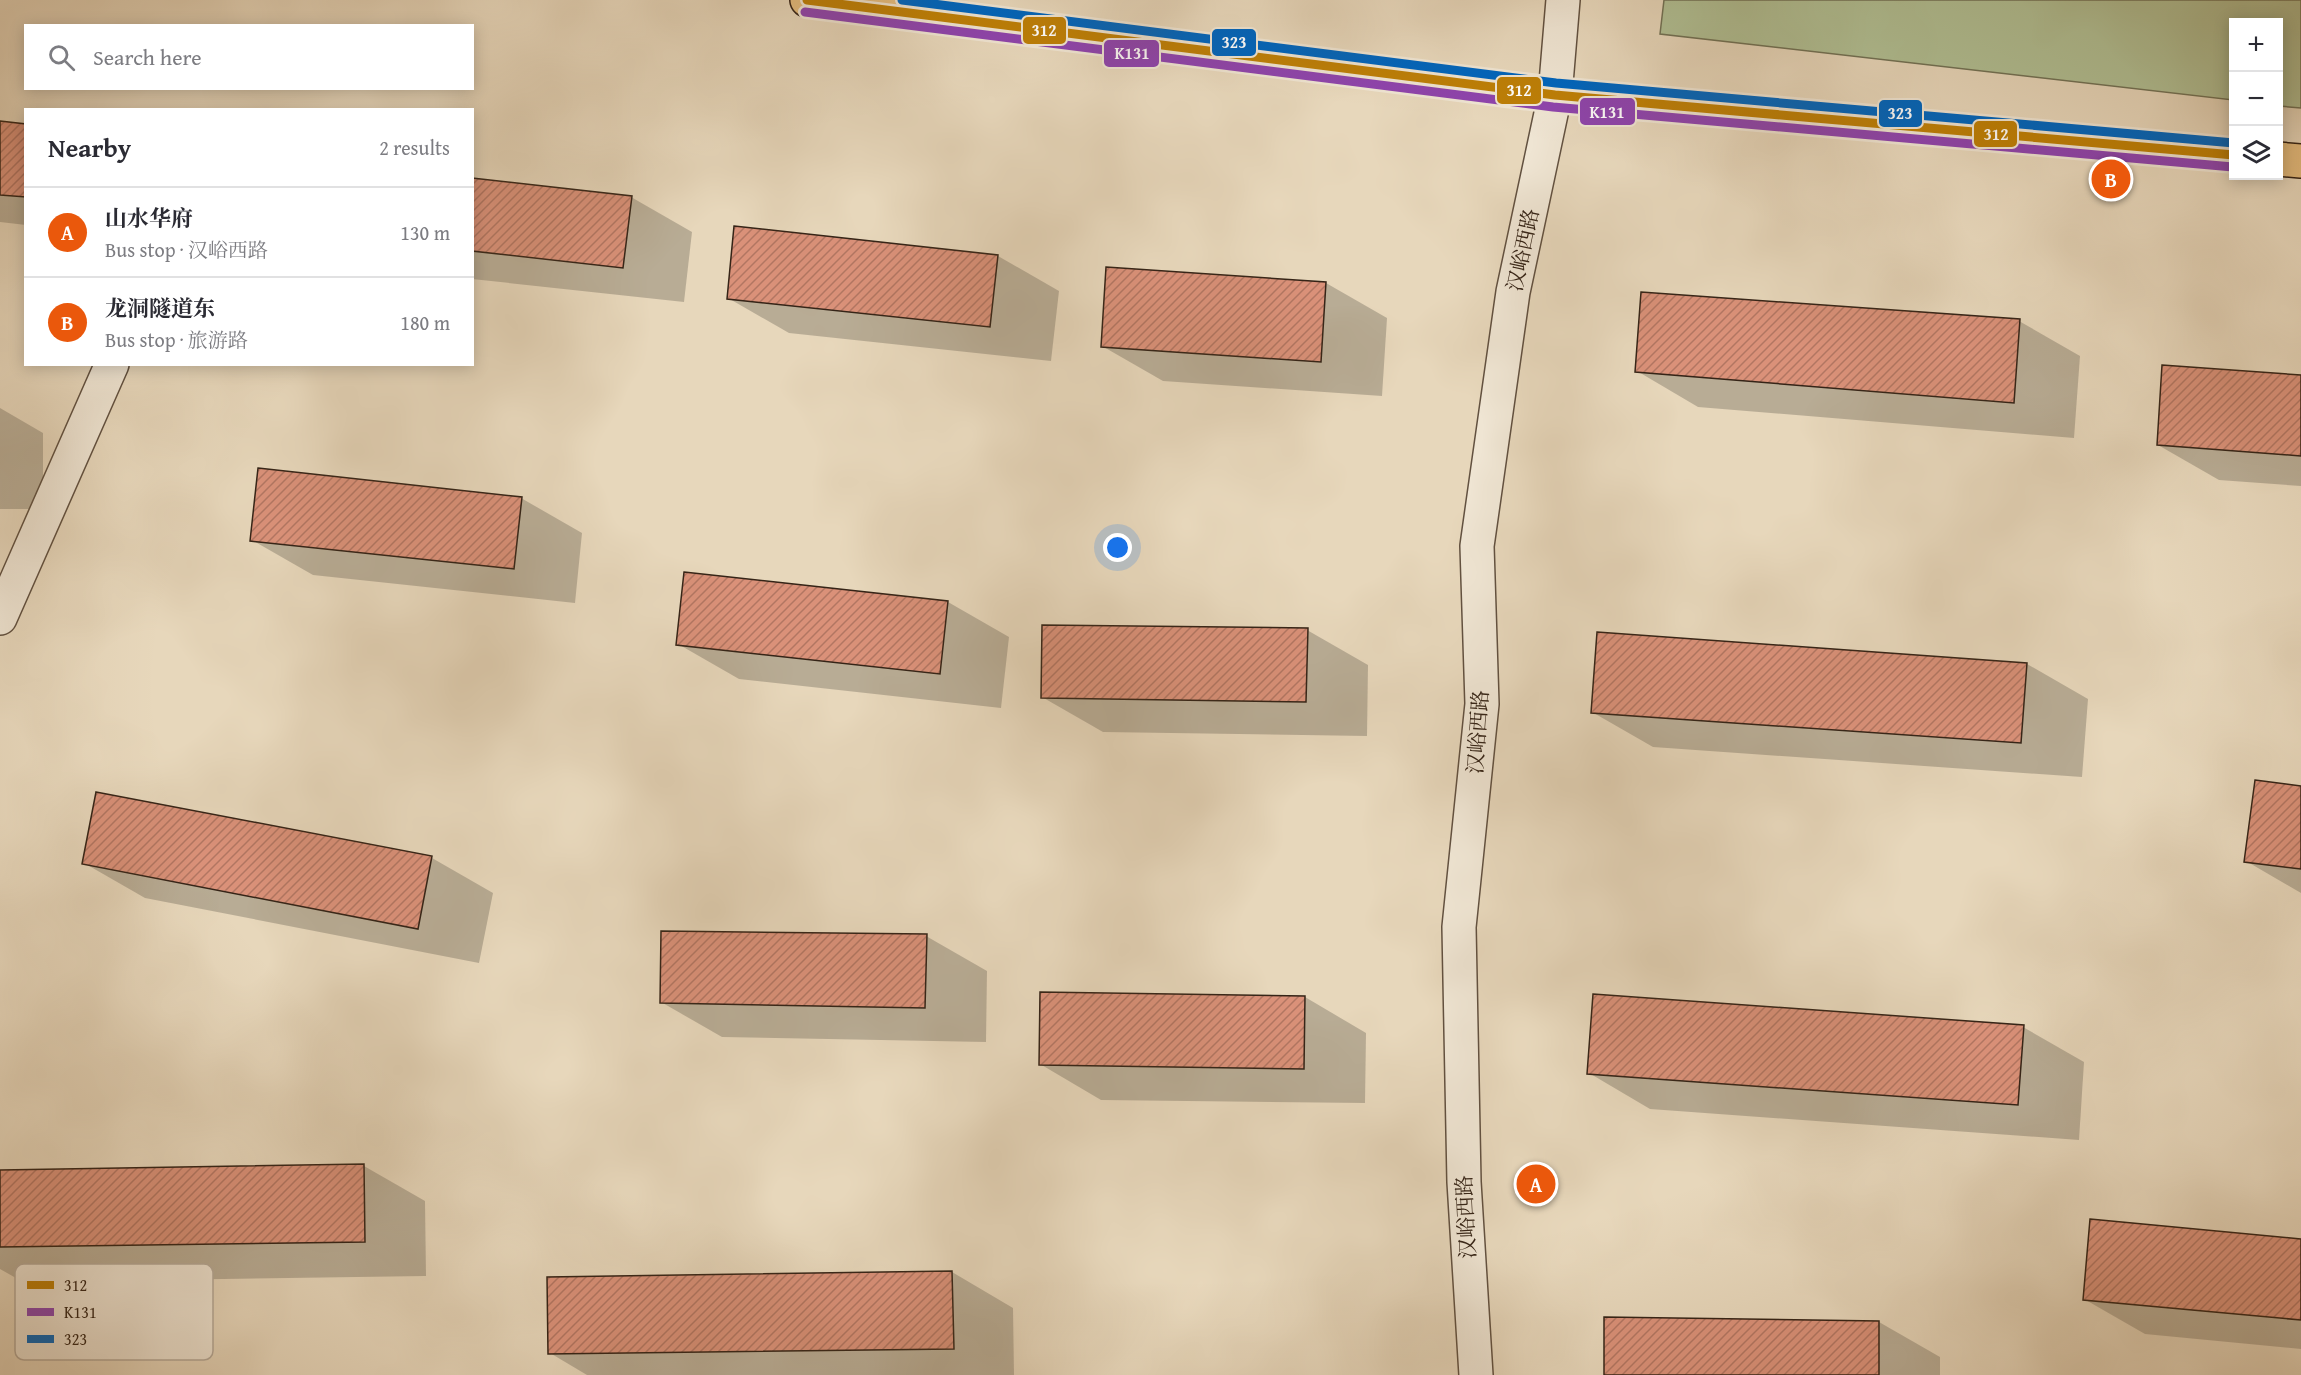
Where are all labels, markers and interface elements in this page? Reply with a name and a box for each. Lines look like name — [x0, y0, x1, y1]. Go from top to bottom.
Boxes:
line badge: 312 — [1022, 16, 1067, 45]
text: 312 — [1032, 18, 1056, 42]
map controls — [2229, 18, 2283, 180]
button: + — [2229, 18, 2283, 72]
search box — [24, 24, 474, 90]
line badge: 323 — [1211, 28, 1257, 57]
text: 323 — [1222, 30, 1246, 54]
line badge: K131 — [1103, 39, 1160, 68]
icon: search — [45, 41, 78, 74]
text: Search here — [93, 41, 202, 73]
text: K131 — [1115, 41, 1149, 65]
button: − — [2229, 72, 2283, 126]
line badge: 312 — [1496, 76, 1542, 105]
text: 312 — [1507, 78, 1531, 102]
line badge: K131 — [1579, 97, 1636, 126]
line badge: 323 — [1878, 99, 1923, 128]
text: K131 — [1590, 100, 1624, 124]
text: 323 — [1888, 101, 1912, 125]
line badge: 312 — [1973, 120, 2018, 148]
text: 312 — [1984, 122, 2008, 146]
button: layers — [2229, 126, 2283, 180]
text: Nearby — [48, 128, 131, 167]
text: 2 results — [379, 133, 450, 162]
pin: B — [2092, 156, 2130, 201]
text: 山水华府 — [105, 202, 193, 234]
street label: 汉峪西路 — [1499, 206, 1546, 294]
text: A — [61, 218, 74, 247]
text: 130 m — [400, 218, 450, 247]
text: Bus stop · 汉峪西路 — [105, 235, 268, 264]
text: 龙洞隧道东 — [105, 292, 215, 324]
text: B — [61, 308, 74, 337]
text: 180 m — [400, 308, 450, 337]
text: Bus stop · 旅游路 — [105, 325, 248, 354]
your location — [1103, 533, 1132, 562]
street label: 汉峪西路 — [1459, 689, 1496, 775]
pin: A — [1516, 1162, 1556, 1206]
street label: 汉峪西路 — [1448, 1174, 1483, 1260]
legend — [15, 1264, 213, 1360]
text: 312 — [64, 1273, 87, 1297]
text: K131 — [64, 1300, 97, 1324]
text: 323 — [64, 1327, 87, 1351]

